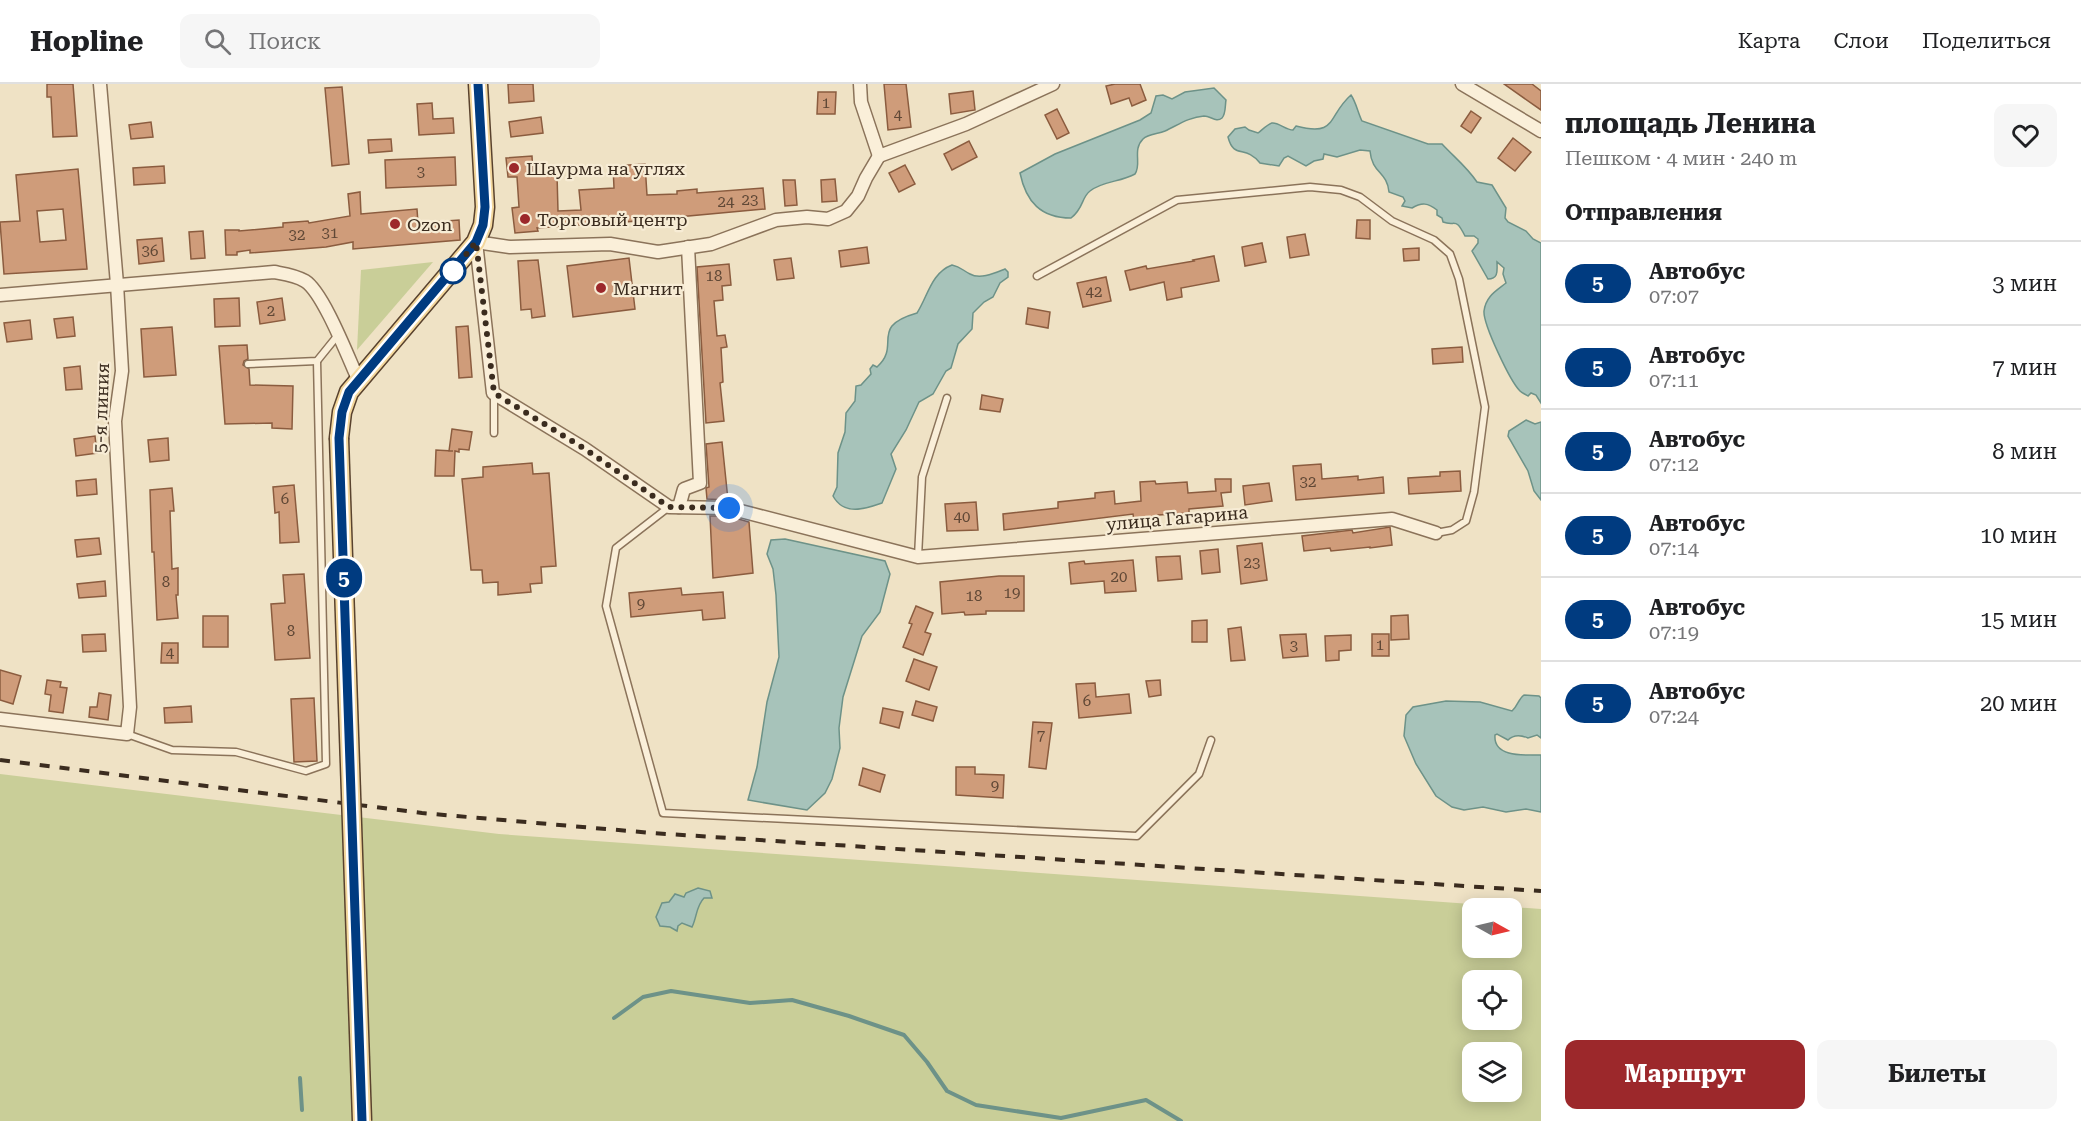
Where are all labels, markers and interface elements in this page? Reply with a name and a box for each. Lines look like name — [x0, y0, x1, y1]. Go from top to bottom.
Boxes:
search box — [180, 14, 600, 68]
text: Hopline — [30, 25, 144, 58]
icon: search — [201, 25, 234, 58]
text: Поиск — [249, 29, 321, 54]
text: Карта — [1738, 29, 1801, 53]
text: Слои — [1834, 29, 1889, 53]
text: Поделиться — [1922, 29, 2051, 53]
house number: 1 — [822, 94, 830, 112]
button: heart — [1994, 104, 2057, 167]
house number: 4 — [894, 106, 903, 124]
text: площадь Ленина — [1565, 107, 1816, 140]
text: Пешком · 4 мин · 240 m — [1565, 146, 1797, 170]
place label: Шаурма на углях — [526, 158, 685, 179]
marker: Шаурма на углях — [507, 161, 521, 175]
house number: 3 — [417, 163, 425, 181]
house number: 23 — [742, 191, 758, 209]
house number: 24 — [718, 193, 735, 211]
text: Отправления — [1565, 200, 1722, 225]
place label: Торговый центр — [537, 209, 688, 230]
marker: Торговый центр — [518, 212, 532, 226]
place label: Ozon — [407, 214, 453, 235]
marker: Ozon — [388, 217, 402, 231]
house number: 31 — [322, 224, 338, 242]
house number: 32 — [289, 226, 305, 244]
house number: 36 — [142, 242, 158, 260]
unlabelled marker — [440, 258, 466, 284]
text: Автобус — [1649, 259, 1745, 284]
house number: 18 — [706, 267, 722, 285]
text: 5 — [1592, 271, 1604, 295]
text: 3 мин — [1992, 271, 2057, 296]
place label: Магнит — [613, 278, 683, 299]
marker: Магнит — [594, 281, 608, 295]
house number: 42 — [1086, 283, 1102, 301]
text: 07:07 — [1649, 284, 1699, 308]
house number: 2 — [267, 302, 275, 320]
text: Автобус — [1649, 343, 1745, 368]
text: 5 — [1592, 355, 1604, 379]
text: 7 мин — [1992, 355, 2057, 380]
street label: 5-я линия — [89, 362, 113, 454]
text: 07:11 — [1649, 368, 1699, 392]
text: Автобус — [1649, 427, 1745, 452]
text: 5 — [1592, 439, 1604, 463]
text: 8 мин — [1992, 439, 2057, 464]
text: 07:12 — [1649, 452, 1699, 476]
house number: 32 — [1300, 473, 1316, 491]
house number: 6 — [281, 490, 289, 508]
your location — [714, 493, 744, 523]
street label: улица Гагарина — [1105, 501, 1249, 535]
house number: 40 — [954, 508, 970, 526]
text: Автобус — [1649, 511, 1745, 536]
text: 5 — [1592, 523, 1604, 547]
text: 10 мин — [1980, 523, 2057, 548]
text: 07:14 — [1649, 536, 1699, 560]
house number: 23 — [1244, 554, 1260, 572]
line badge: 5 — [324, 558, 364, 598]
text: 5 — [338, 566, 350, 590]
house number: 20 — [1111, 568, 1127, 586]
house number: 8 — [162, 573, 170, 591]
house number: 19 — [1004, 584, 1020, 602]
house number: 18 — [966, 587, 982, 605]
house number: 9 — [637, 595, 645, 613]
text: Автобус — [1649, 595, 1745, 620]
text: 5 — [1592, 607, 1604, 631]
text: 15 мин — [1980, 607, 2057, 632]
text: 07:19 — [1649, 620, 1699, 644]
house number: 8 — [287, 622, 295, 640]
house number: 1 — [1376, 636, 1384, 654]
house number: 3 — [1290, 637, 1298, 655]
house number: 4 — [166, 644, 175, 662]
text: Автобус — [1649, 679, 1745, 704]
text: 5 — [1592, 691, 1604, 715]
text: 20 мин — [1980, 691, 2057, 716]
house number: 6 — [1083, 692, 1091, 710]
text: 07:24 — [1649, 704, 1699, 728]
house number: 7 — [1037, 726, 1045, 744]
house number: 9 — [991, 777, 999, 795]
north arrow — [1462, 898, 1522, 958]
map controls — [1462, 898, 1522, 1102]
button: locate — [1462, 970, 1522, 1030]
button: Маршрут — [1565, 1040, 1805, 1109]
button: Билеты — [1817, 1040, 2057, 1109]
button: layers — [1462, 1042, 1522, 1102]

